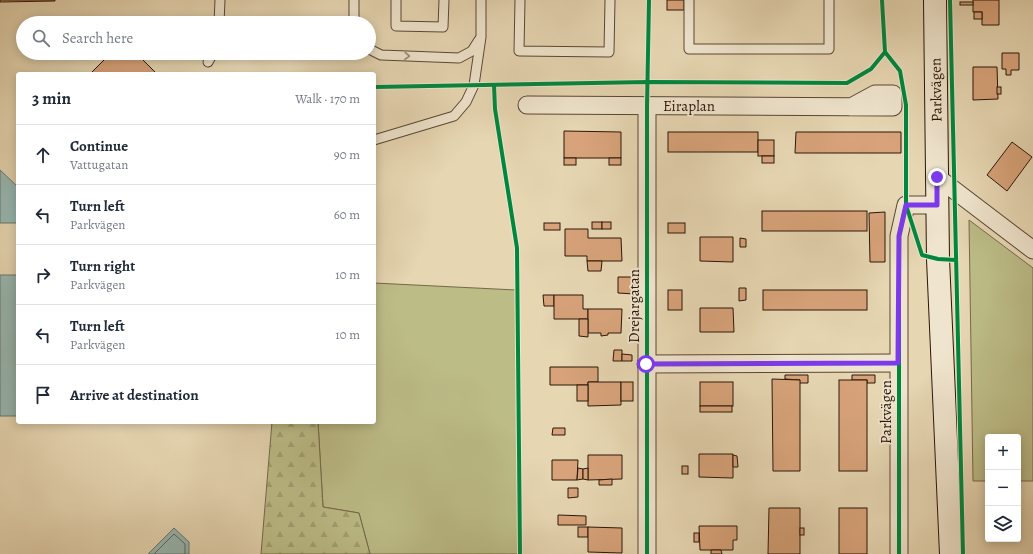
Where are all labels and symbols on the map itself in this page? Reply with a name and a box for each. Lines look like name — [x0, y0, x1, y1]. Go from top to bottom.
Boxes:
one-way arrow — [404, 51, 410, 60]
street label: Parkvägen — [925, 58, 947, 122]
street label: Eiraplan — [663, 96, 715, 116]
route end — [928, 168, 946, 186]
street label: Drejargatan — [624, 269, 644, 343]
route start — [637, 355, 655, 373]
street label: Parkvägen — [876, 380, 896, 444]

